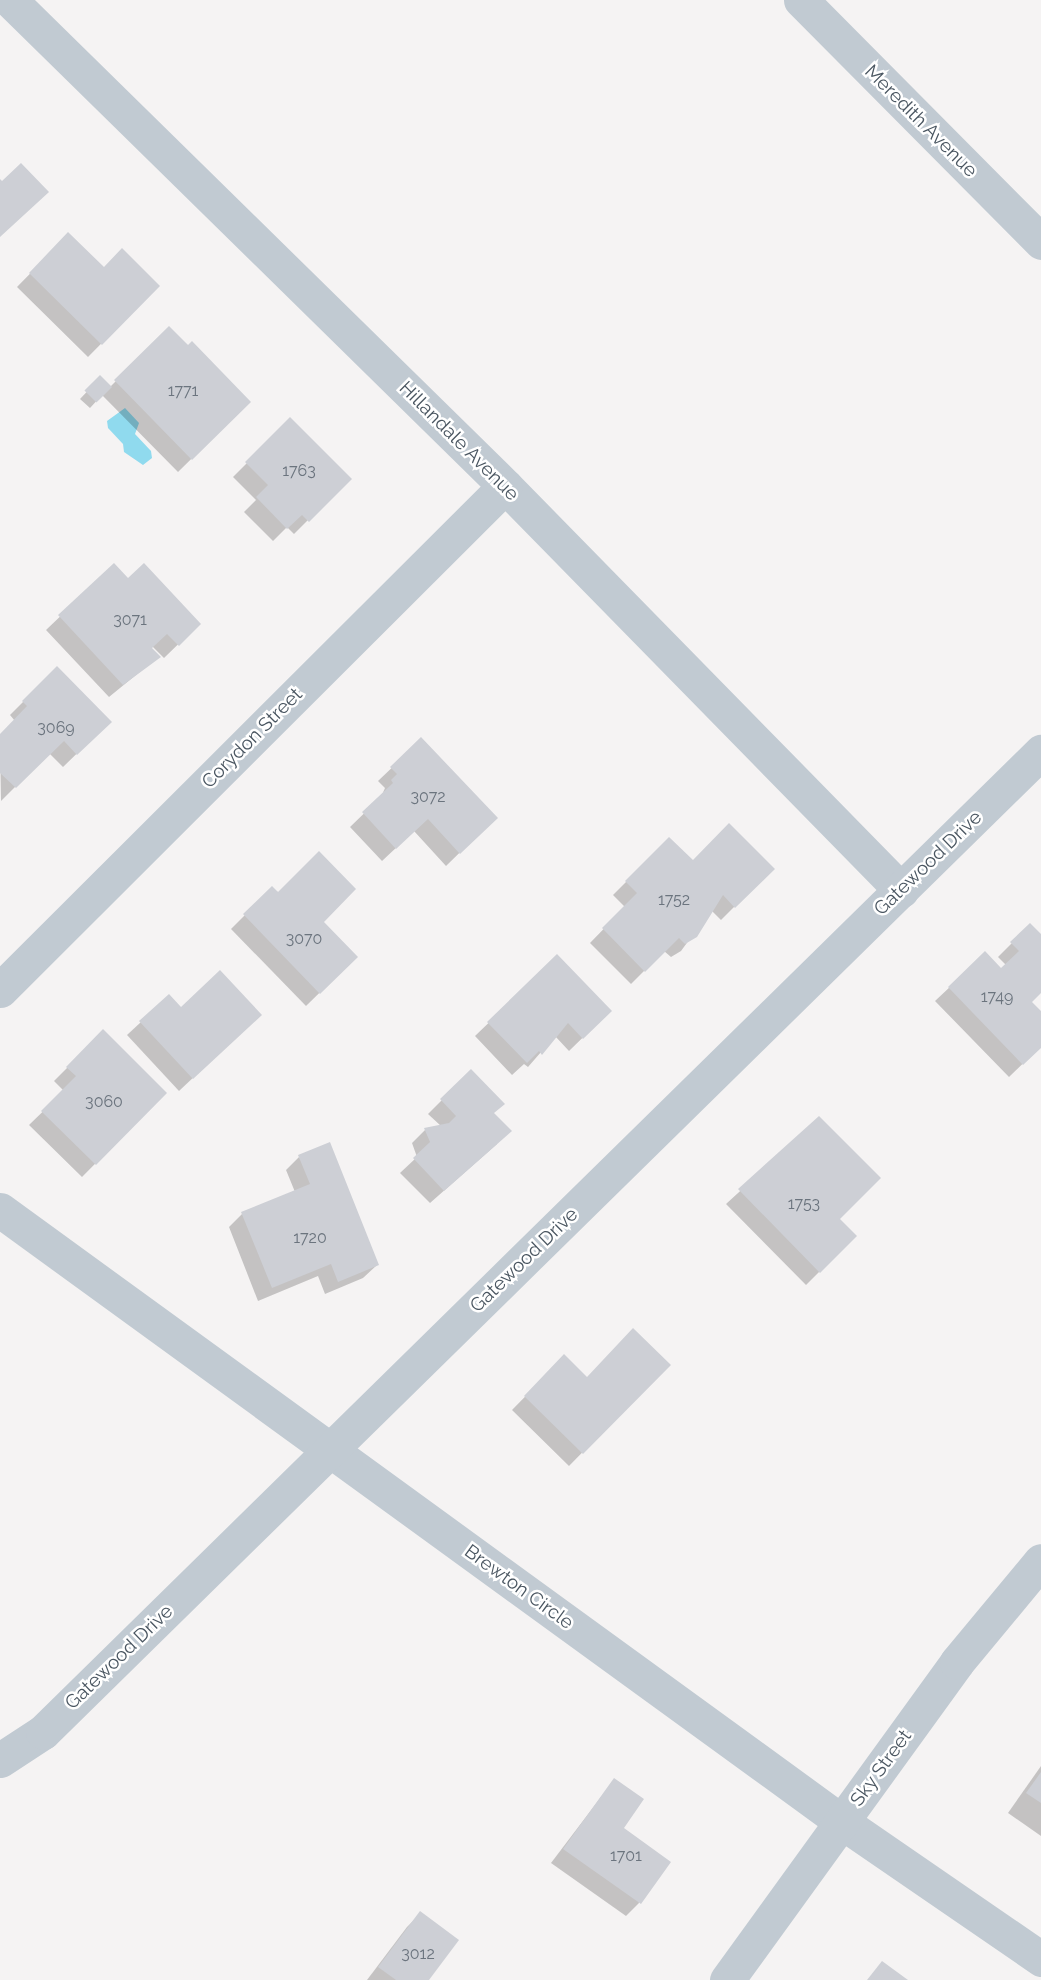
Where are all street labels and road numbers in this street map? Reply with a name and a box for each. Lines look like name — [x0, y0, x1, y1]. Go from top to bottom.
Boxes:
street label: Meredith Avenue — [860, 60, 982, 182]
street label: Hillandale Avenue — [394, 376, 524, 506]
street label: Corydon Street — [197, 683, 307, 793]
street label: Gatewood Drive — [869, 806, 987, 920]
street label: Gatewood Drive — [465, 1203, 583, 1317]
street label: Brewton Circle — [460, 1540, 578, 1634]
street label: Gatewood Drive — [60, 1600, 178, 1714]
street label: Sky Street — [845, 1725, 917, 1811]

